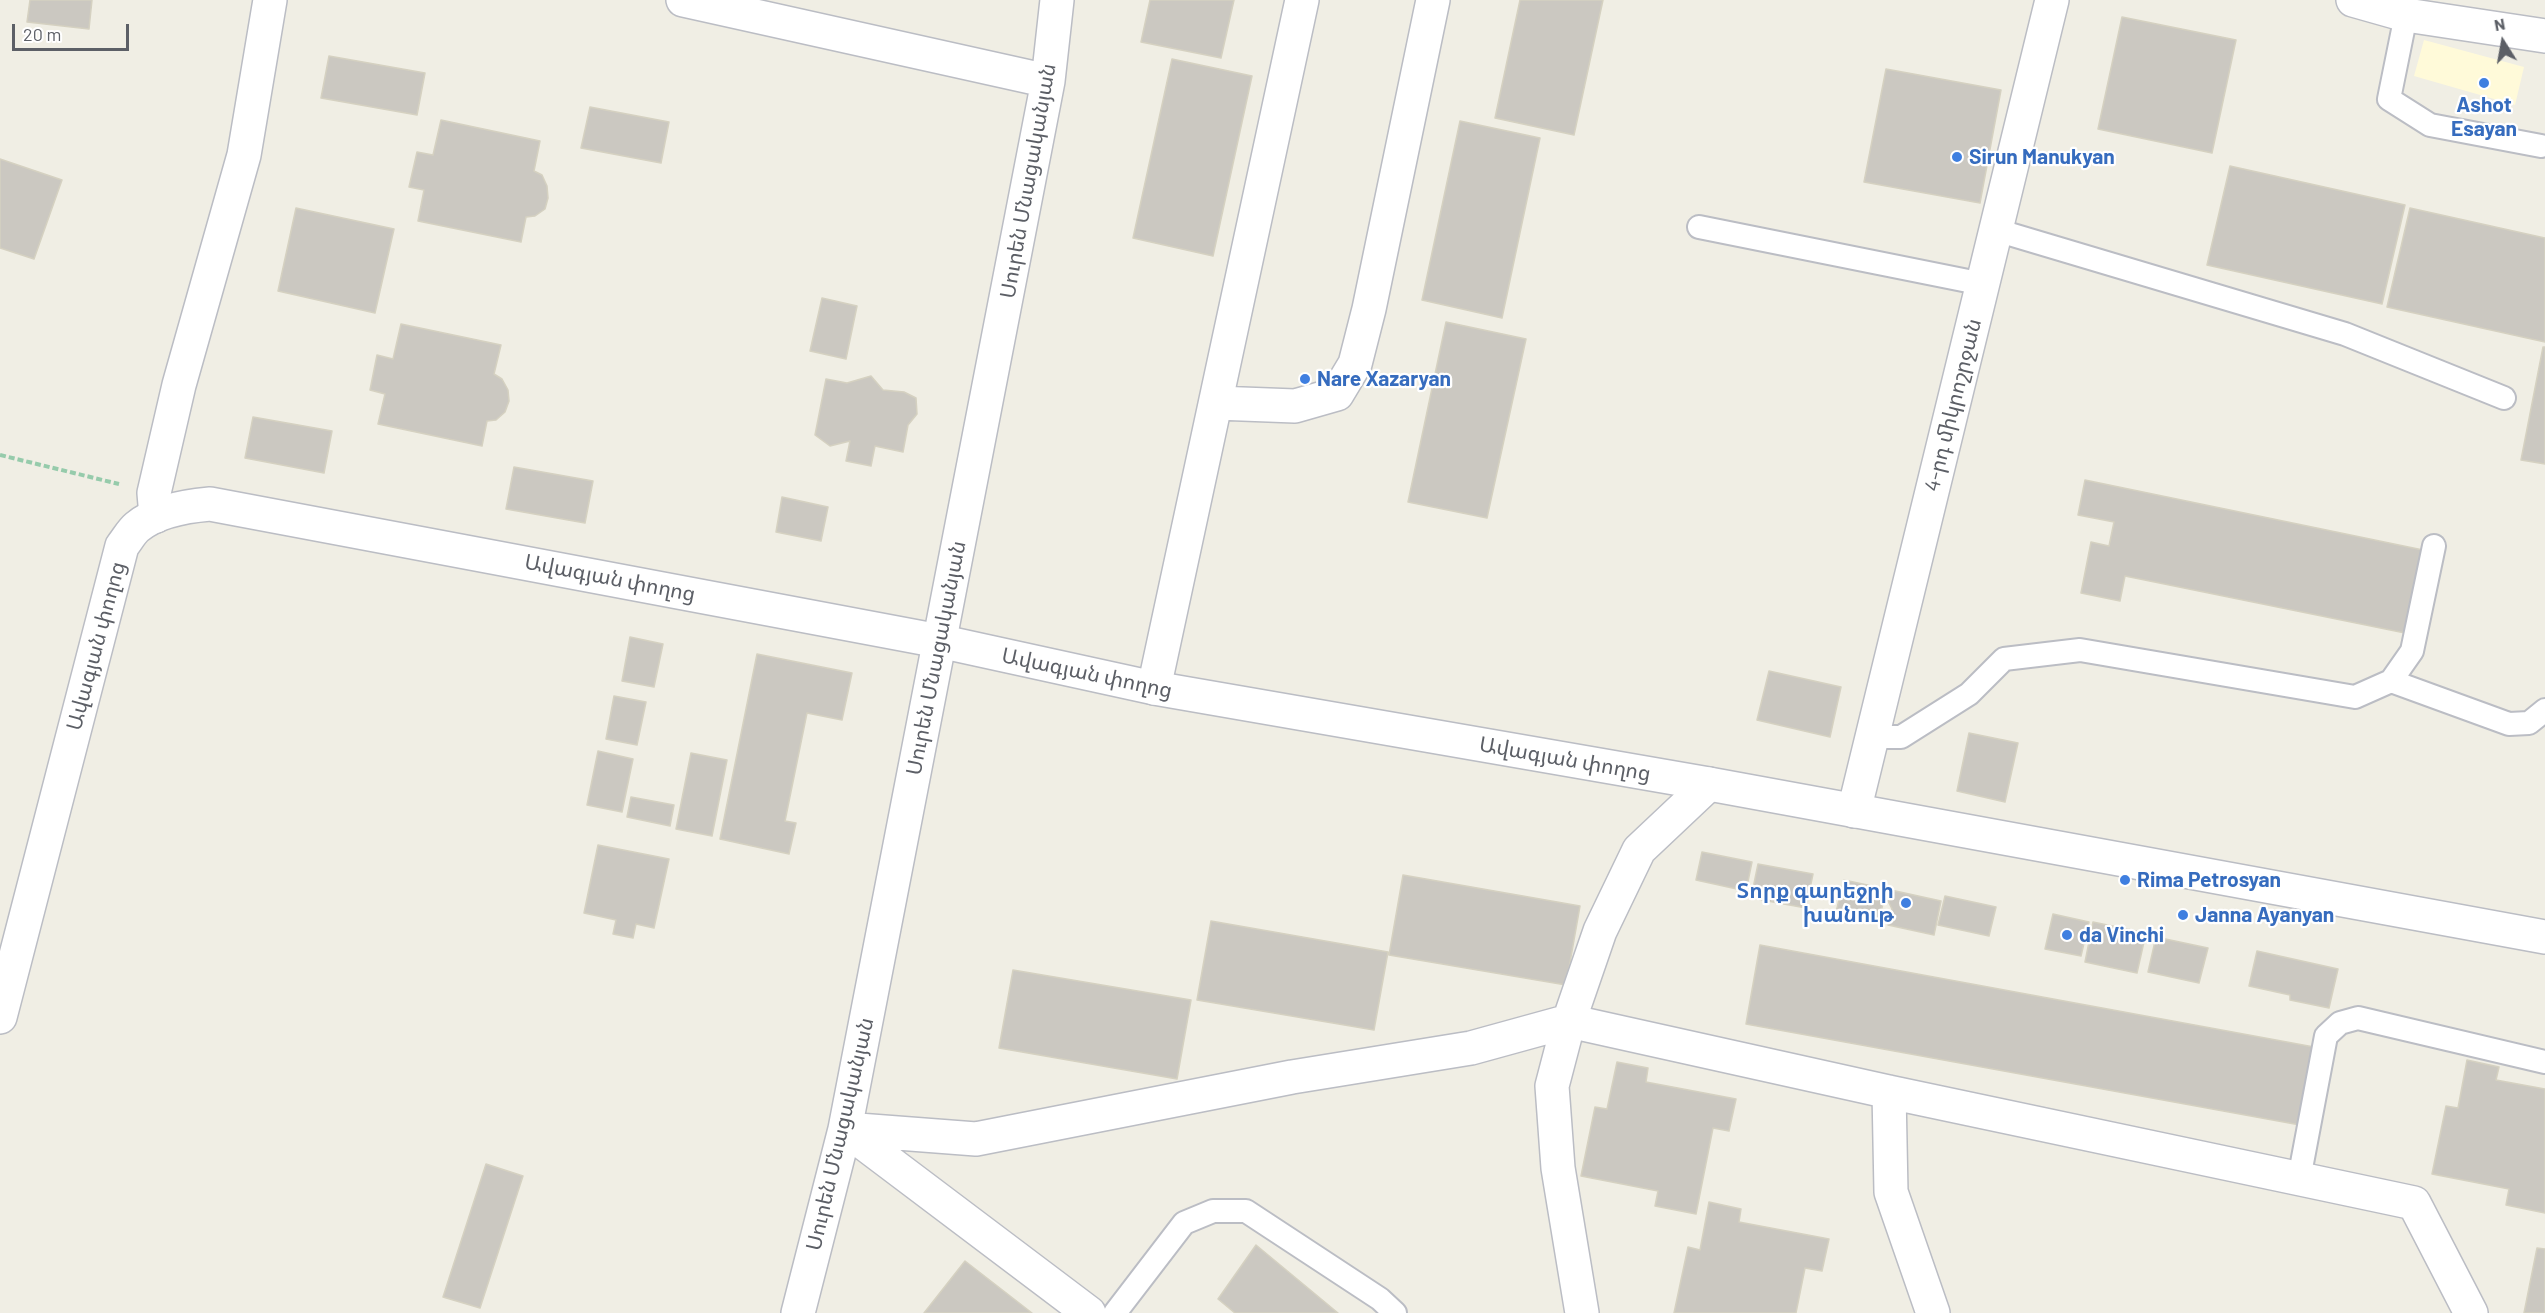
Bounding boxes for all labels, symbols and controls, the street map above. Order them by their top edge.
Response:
scale bar [15,12,132,50]
north arrow [2473,12,2533,72]
text: N [2492,14,2506,34]
text: 20 m [23,23,61,45]
street label: Սուրեն Մնացականյան [995,61,1061,301]
marker: Ashot Esayan [2477,76,2491,90]
place label: Ashot Esayan [2451,92,2517,142]
place label: Sirun Manukyan [1969,144,2115,170]
marker: Sirun Manukyan [1950,150,1964,164]
street label: 4-րդ միկրոշրջան [1919,316,1987,494]
place label: Nare Xazaryan [1317,366,1451,392]
marker: Nare Xazaryan [1298,372,1312,386]
street label: Սուրեն Մնացականյան [901,539,971,777]
street label: Ավագյան փողոց [522,549,698,607]
street label: Ավագյան փողոց [61,559,131,733]
street label: Ավագյան փողոց [999,643,1175,703]
street label: Ավագյան փողոց [1477,732,1653,786]
place label: Rima Petrosyan [2137,867,2281,893]
marker: Rima Petrosyan [2118,873,2132,887]
place label: Տորք գարեջրի խանութ [1737,878,1894,928]
marker: Տորք գարեջրի խանութ [1899,896,1913,910]
place label: Janna Ayanyan [2195,902,2334,928]
marker: Janna Ayanyan [2176,908,2190,922]
place label: da Vinchi [2079,922,2164,948]
marker: da Vinchi [2060,928,2074,942]
street label: Սուրեն Մնացականյան [801,1015,879,1253]

